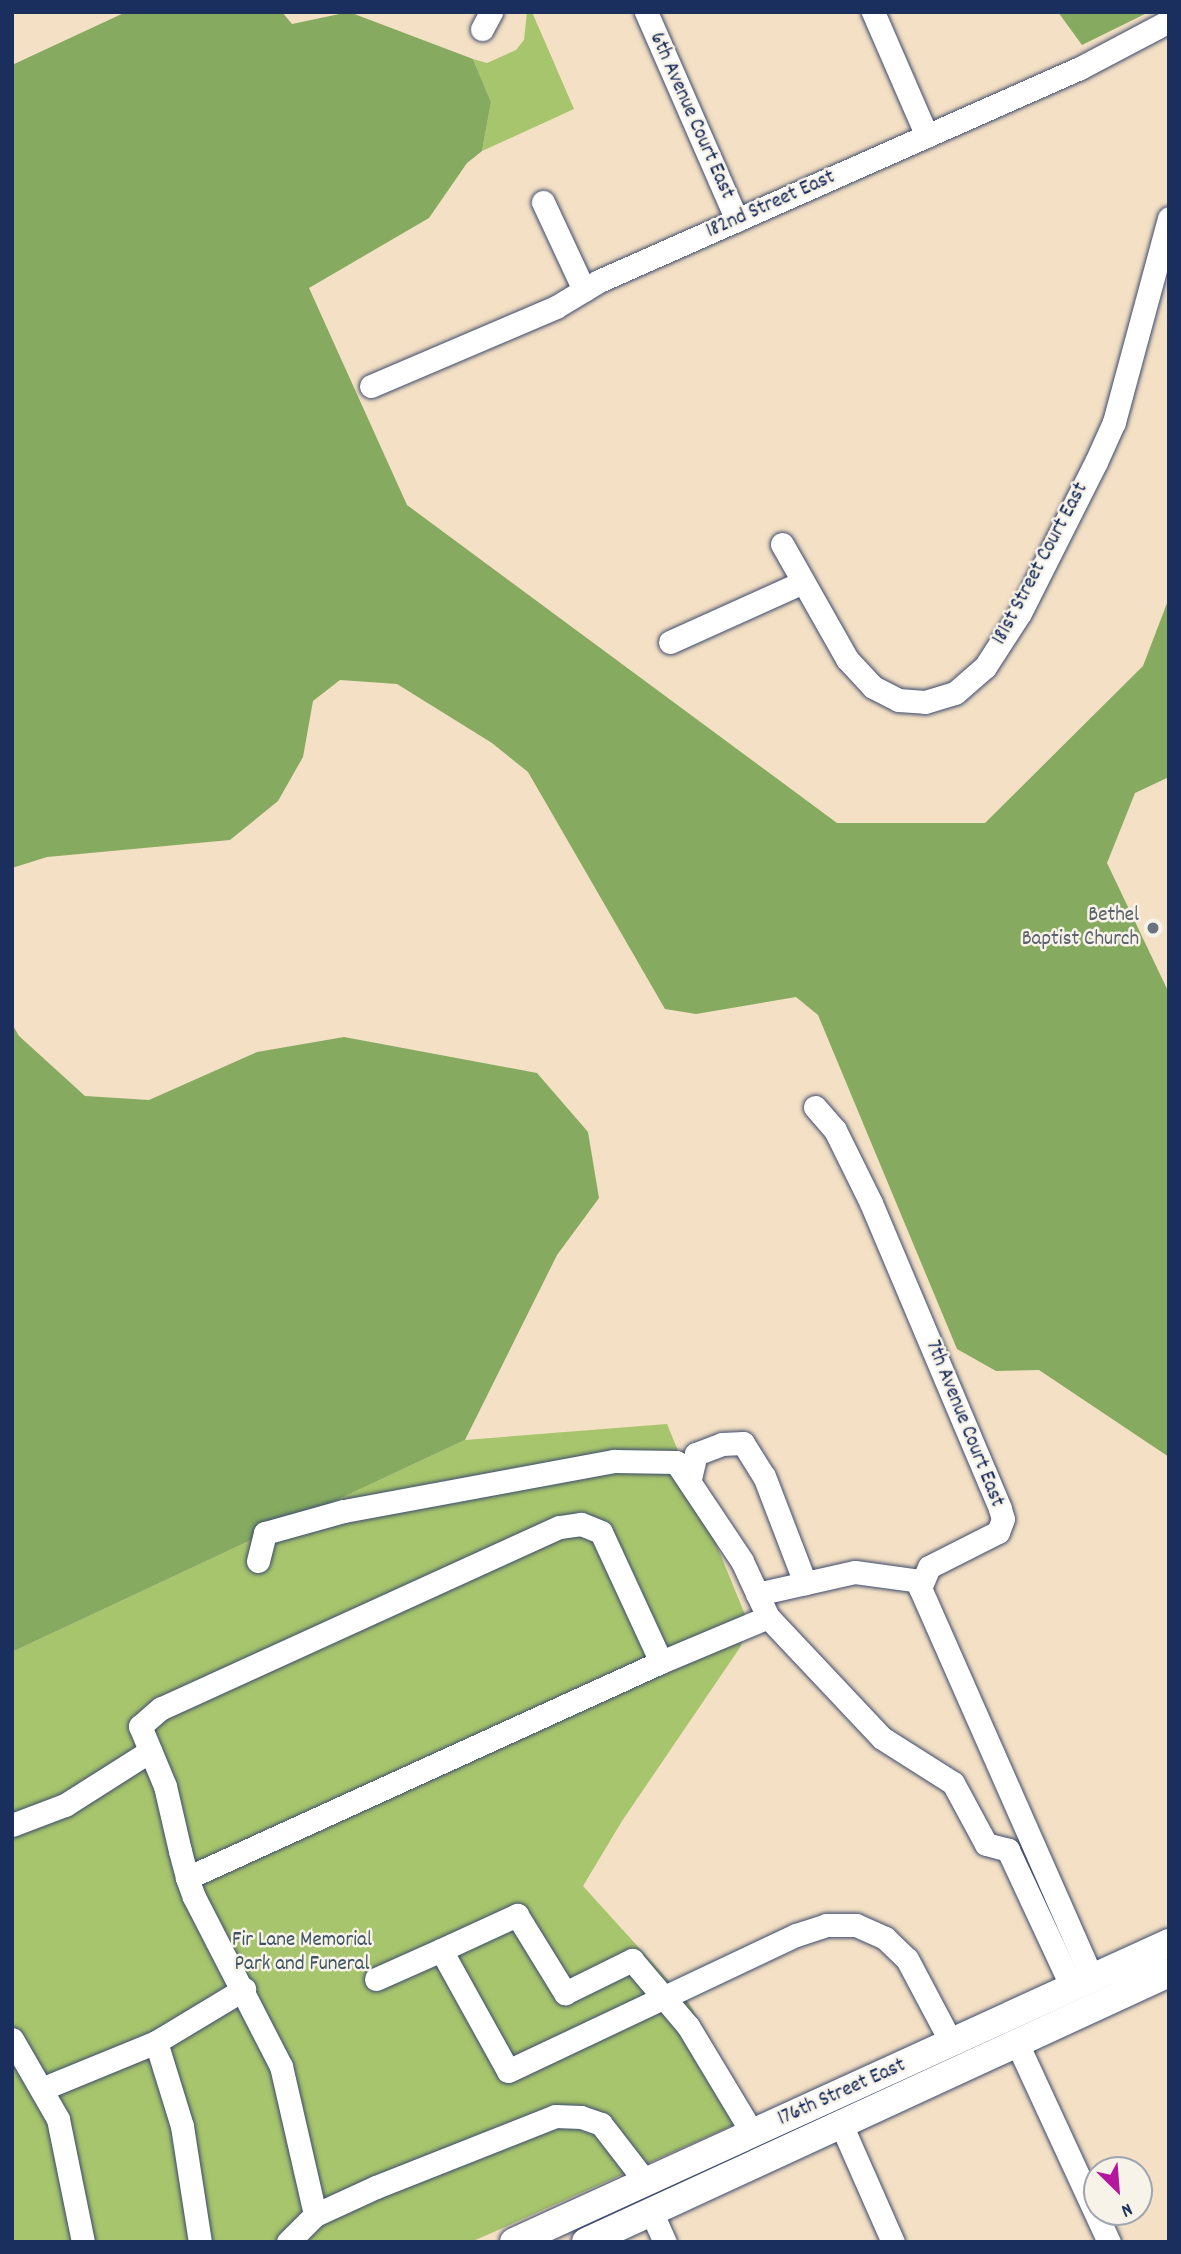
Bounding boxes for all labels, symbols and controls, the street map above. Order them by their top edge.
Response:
street label: 6th Avenue Court East [643,29,739,203]
street label: 182nd Street East [703,165,839,245]
street label: 181st Street Court East [988,479,1094,649]
place label: Bethel Baptist Church [1022,903,1139,953]
marker: Bethel Baptist Church [1145,920,1161,936]
street label: 7th Avenue Court East [919,1337,1009,1511]
park label: Fir Lane Memorial Park and Funeral [232,1928,372,1978]
street label: 176th Street East [774,2054,910,2132]
north arrow [1083,2156,1153,2226]
text: N [1116,2194,1136,2223]

